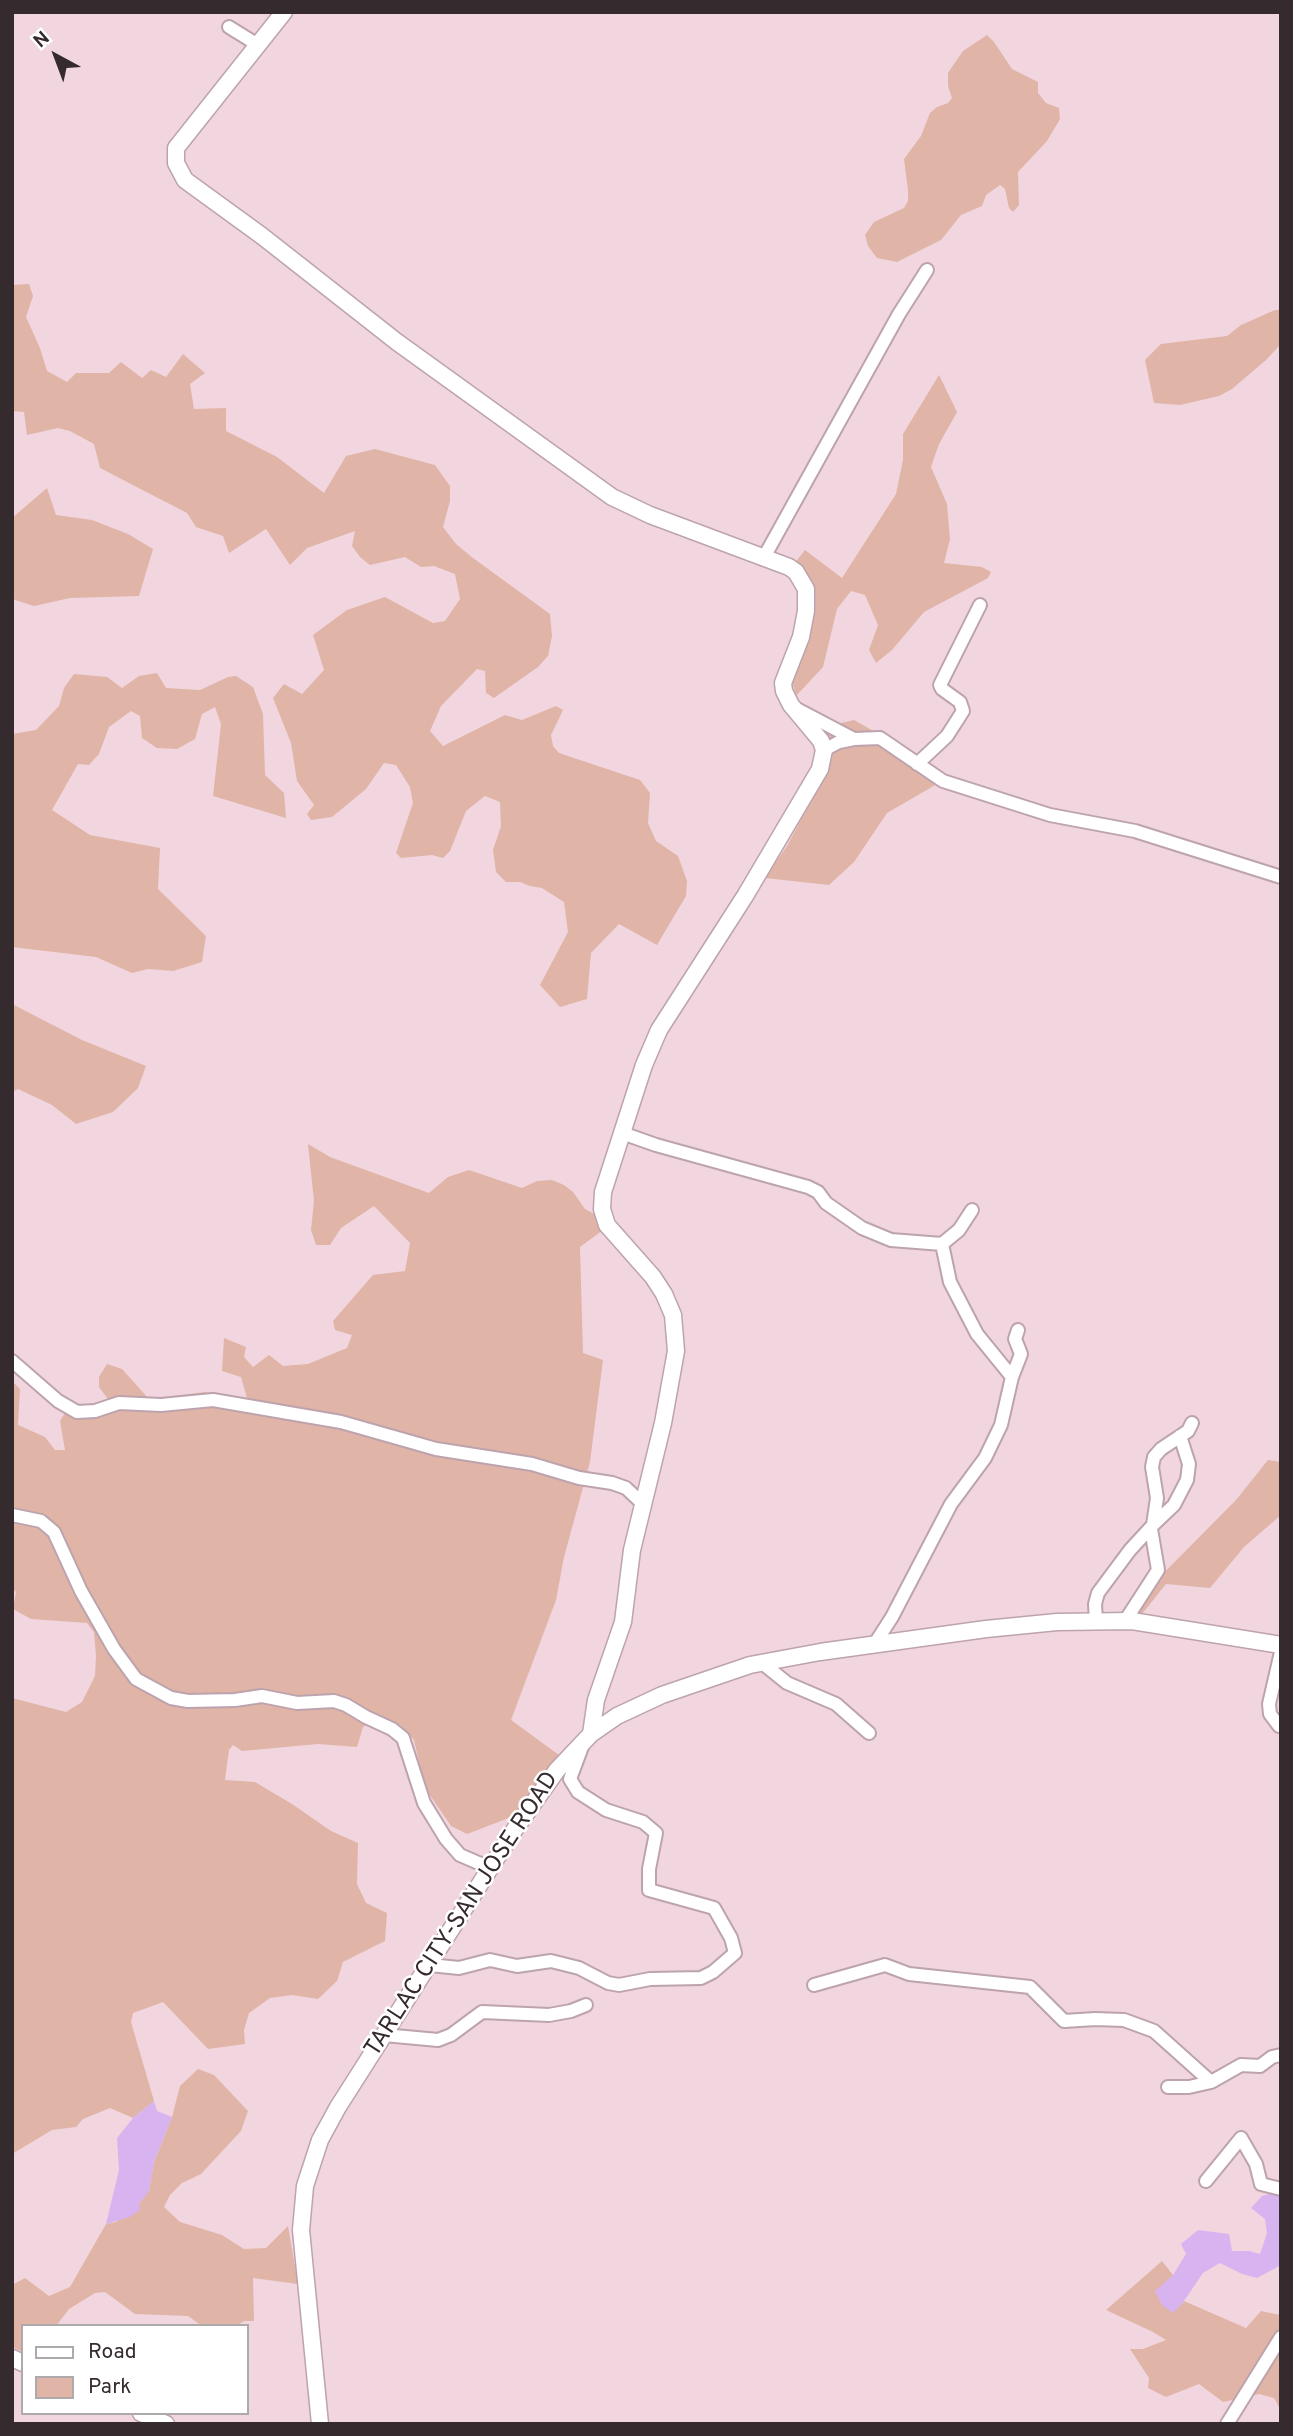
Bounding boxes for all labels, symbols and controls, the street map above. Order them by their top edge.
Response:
north arrow [21,21,91,91]
text: N [29,27,55,54]
street label: TARLAC CITY-SAN JOSE ROAD [360,1767,566,2063]
legend [21,2324,248,2415]
text: Road [88,2339,137,2366]
text: Park [88,2374,131,2401]

